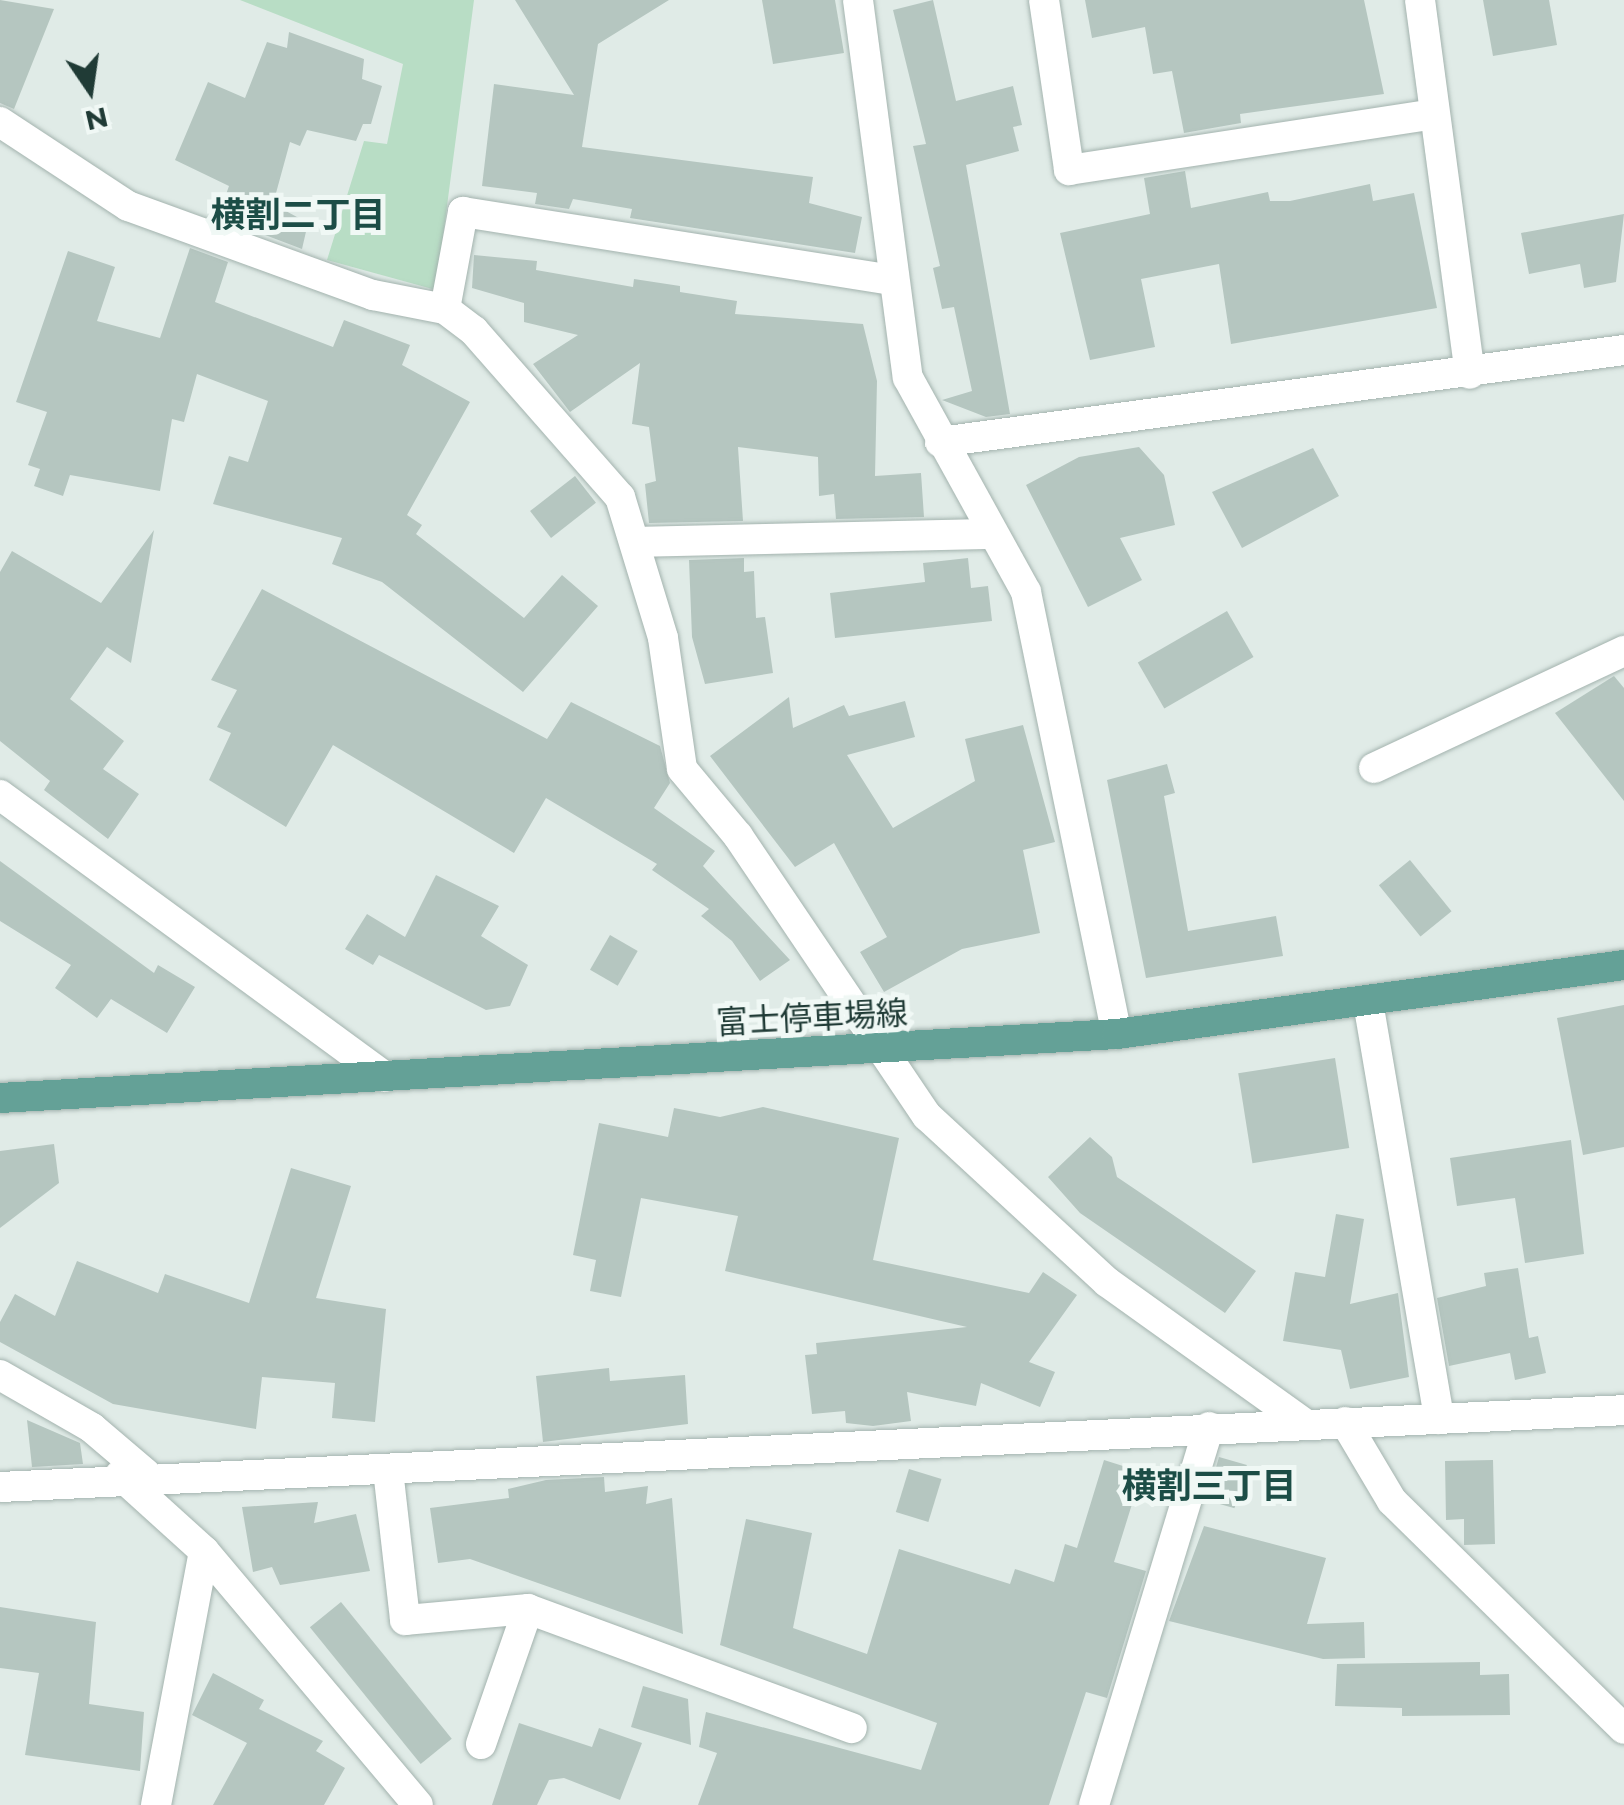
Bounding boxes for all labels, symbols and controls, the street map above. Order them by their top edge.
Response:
north arrow [40,40,140,140]
text: N [82,100,112,138]
district label: 横割二丁目 [211,194,385,236]
street label: 富士停車場線 [715,994,909,1042]
district label: 横割三丁目 [1122,1465,1296,1507]

